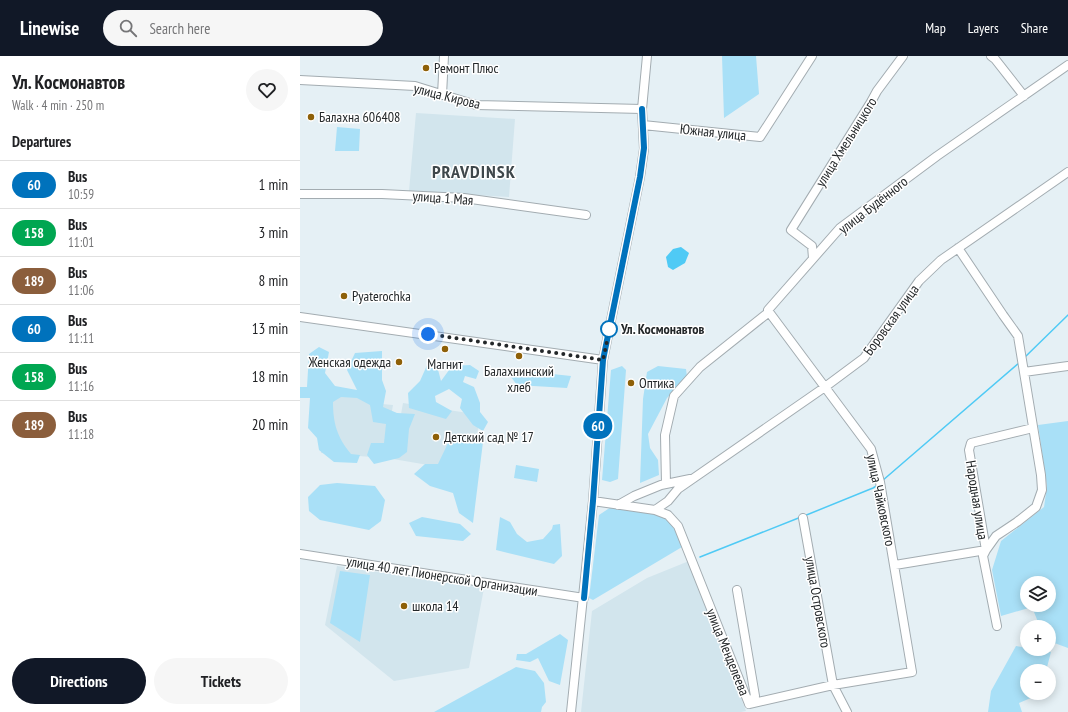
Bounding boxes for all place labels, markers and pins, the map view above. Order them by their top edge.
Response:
place label: Ремонт Плюс [434,59,498,77]
marker: Ремонт Плюс [421,63,431,73]
place label: Балахна 606408 [319,108,400,126]
marker: Балахна 606408 [306,112,316,122]
place label: Pyaterochka [352,287,411,305]
marker: Pyaterochka [339,291,349,301]
marker: Ул. Космонавтов [600,320,618,338]
place label: Ул. Космонавтов [620,320,705,338]
marker: Магнит [440,344,450,354]
marker: Балахнинский хлеб [514,351,524,361]
place label: Женская одежда [308,353,391,371]
place label: Магнит [427,355,463,373]
marker: Женская одежда [394,357,404,367]
place label: Балахнинский хлеб [484,362,554,396]
place label: Оптика [639,374,674,392]
marker: Оптика [626,378,636,388]
place label: Детский сад № 17 [444,428,534,446]
marker: Детский сад № 17 [431,432,441,442]
place label: школа 14 [412,597,459,615]
marker: школа 14 [399,601,409,611]

